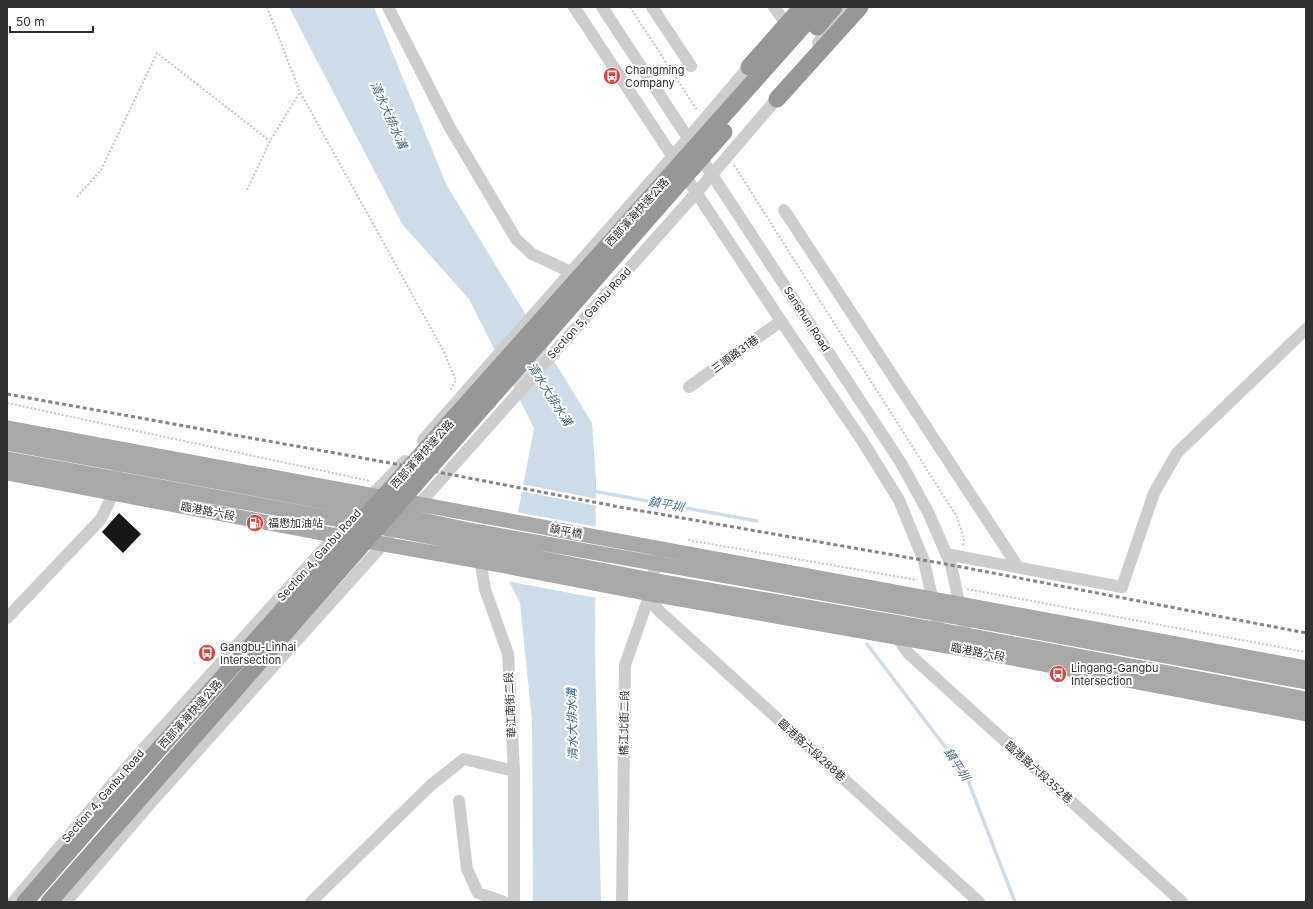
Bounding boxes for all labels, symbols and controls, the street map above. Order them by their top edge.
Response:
scale bar [10,8,93,34]
text: 50 m [16,14,45,29]
place label: Changming Company [625,63,685,90]
bus stop icon: Changming Company [602,66,622,86]
water label: 清水大排水溝 [368,79,411,153]
street label: 西部濱海快速公路 [602,175,672,249]
street label: Section 5, Ganbu Road [544,264,634,362]
street label: Sanshun Road [781,284,833,354]
street label: 三順路31巷 [709,332,761,376]
water label: 清水大排水溝 [525,359,576,430]
street label: 西部濱海快速公路 [387,417,457,491]
water label: 鎮平圳 [647,493,687,515]
street label: 臨港路六段 [180,499,236,523]
street label: Section 4, Ganbu Road [274,506,364,604]
fuel station icon: 福懋加油站 [245,513,265,533]
place label: 福懋加油站 [268,516,323,530]
street label: 鎮平橋 [548,521,584,541]
place label: Gangbu-Linhai Intersection [220,640,296,667]
street label: 臨港路六段 [950,640,1006,664]
bus stop icon: Gangbu-Linhai Intersection [197,643,217,663]
place label: Lingang-Gangbu Intersection [1071,661,1158,688]
bus stop icon: Lingang-Gangbu Intersection [1048,664,1068,684]
street label: 華江南街二段 [501,672,519,738]
street label: 西部濱海快速公路 [155,677,225,751]
water label: 清水大排水溝 [564,686,580,760]
street label: 橋江北街二段 [616,690,632,756]
street label: 臨港路六段288巷 [775,716,849,784]
street label: 臨港路六段352巷 [1002,738,1076,806]
water label: 鎮平圳 [941,745,974,785]
street label: Section 4, Ganbu Road [59,747,147,845]

